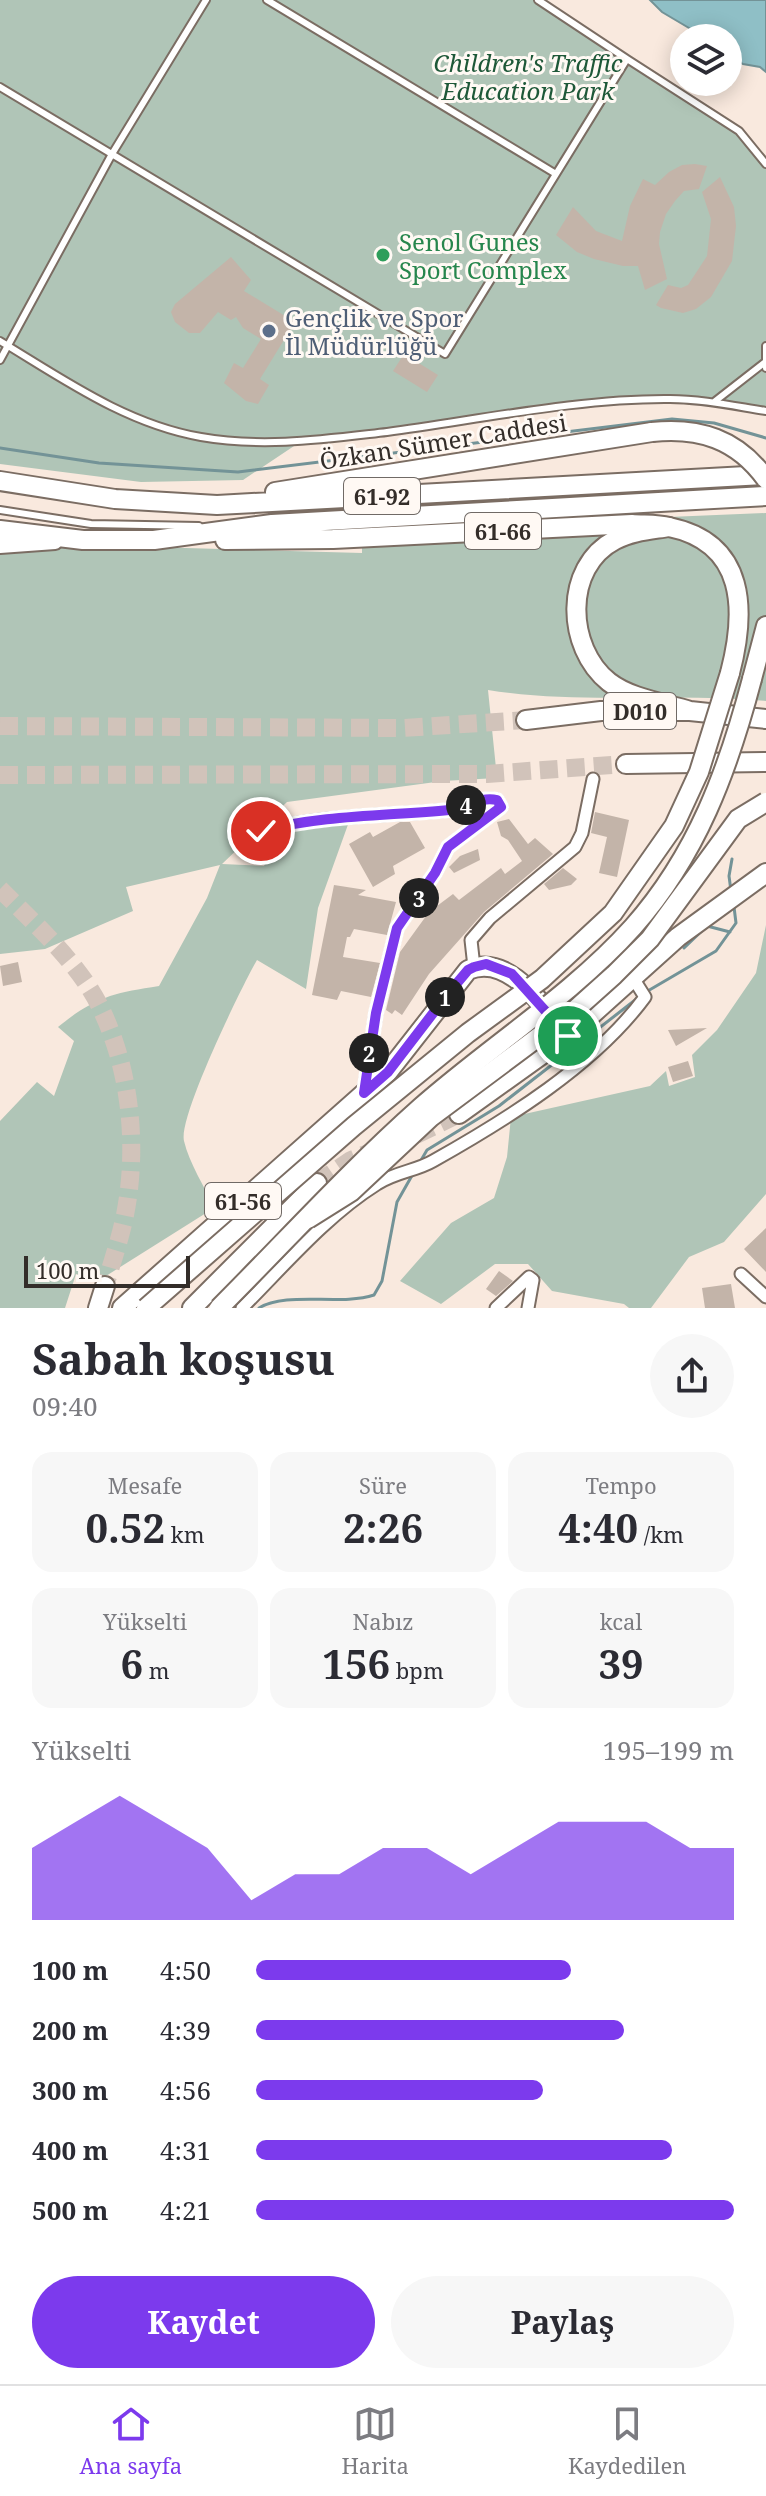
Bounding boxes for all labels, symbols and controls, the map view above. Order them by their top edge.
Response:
map controls [670,24,742,96]
button: layers [670,24,742,96]
park label: Children's Traffic Education Park [434,46,623,107]
place label: Senol Gunes Sport Complex [399,225,567,286]
marker: Senol Gunes Sport Complex [374,246,392,264]
place label: Gençlik ve Spor İl Müdürlüğü [285,301,464,362]
marker: Gençlik ve Spor İl Müdürlüğü [260,322,278,340]
street label: Özkan Sümer Caddesi [317,405,569,477]
road number: 61-92 [344,478,420,514]
road number: 61-66 [465,513,541,549]
road number: D010 [604,693,676,729]
pin: 4 [446,785,486,825]
text: 4 [460,790,472,820]
pin [227,797,295,865]
icon: check [239,809,283,853]
pin: 3 [399,878,439,918]
text: 3 [413,883,425,913]
pin: 1 [425,977,465,1017]
text: 1 [439,982,451,1012]
pin [534,1002,602,1070]
icon: arrive [546,1014,590,1058]
pin: 2 [349,1033,389,1073]
text: 2 [363,1038,375,1068]
road number: 61-56 [205,1183,281,1219]
scale bar [24,1252,190,1288]
text: 100 m [36,1255,99,1285]
text: Sabah koşusu [32,1328,335,1388]
button: share [650,1334,734,1418]
text: 09:40 [32,1388,98,1424]
text: Mesafe [108,1470,182,1500]
text: Süre [359,1470,407,1500]
text: Tempo [585,1470,657,1500]
text: 0.52 [86,1500,165,1555]
text: 2:26 [343,1500,423,1555]
text: 4:40 [558,1500,638,1555]
text: km [165,1519,204,1549]
text: /km [638,1519,684,1549]
text: Yükselti [103,1606,187,1636]
text: Nabız [353,1606,413,1636]
text: kcal [600,1606,642,1636]
text: 6 [120,1636,143,1691]
text: 156 [322,1636,390,1691]
text: 39 [598,1636,644,1691]
text: m [143,1655,170,1685]
text: bpm [390,1655,444,1685]
text: Yükselti [32,1732,131,1768]
text: 195–199 m [602,1732,734,1768]
text: 100 m [32,1952,108,1988]
text: 4:50 [160,1952,211,1988]
text: 200 m [32,2012,108,2048]
text: 4:39 [160,2012,211,2048]
text: 300 m [32,2072,108,2108]
text: 4:56 [160,2072,211,2108]
text: 400 m [32,2132,108,2168]
text: 4:31 [160,2132,211,2168]
text: 500 m [32,2192,108,2228]
text: 4:21 [160,2192,211,2228]
button: Kaydet [32,2276,375,2368]
button: Paylaş [391,2276,734,2368]
tab: Ana sayfa [80,2402,182,2480]
tab: Harita [341,2402,409,2480]
tab: Kaydedilen [568,2402,686,2480]

